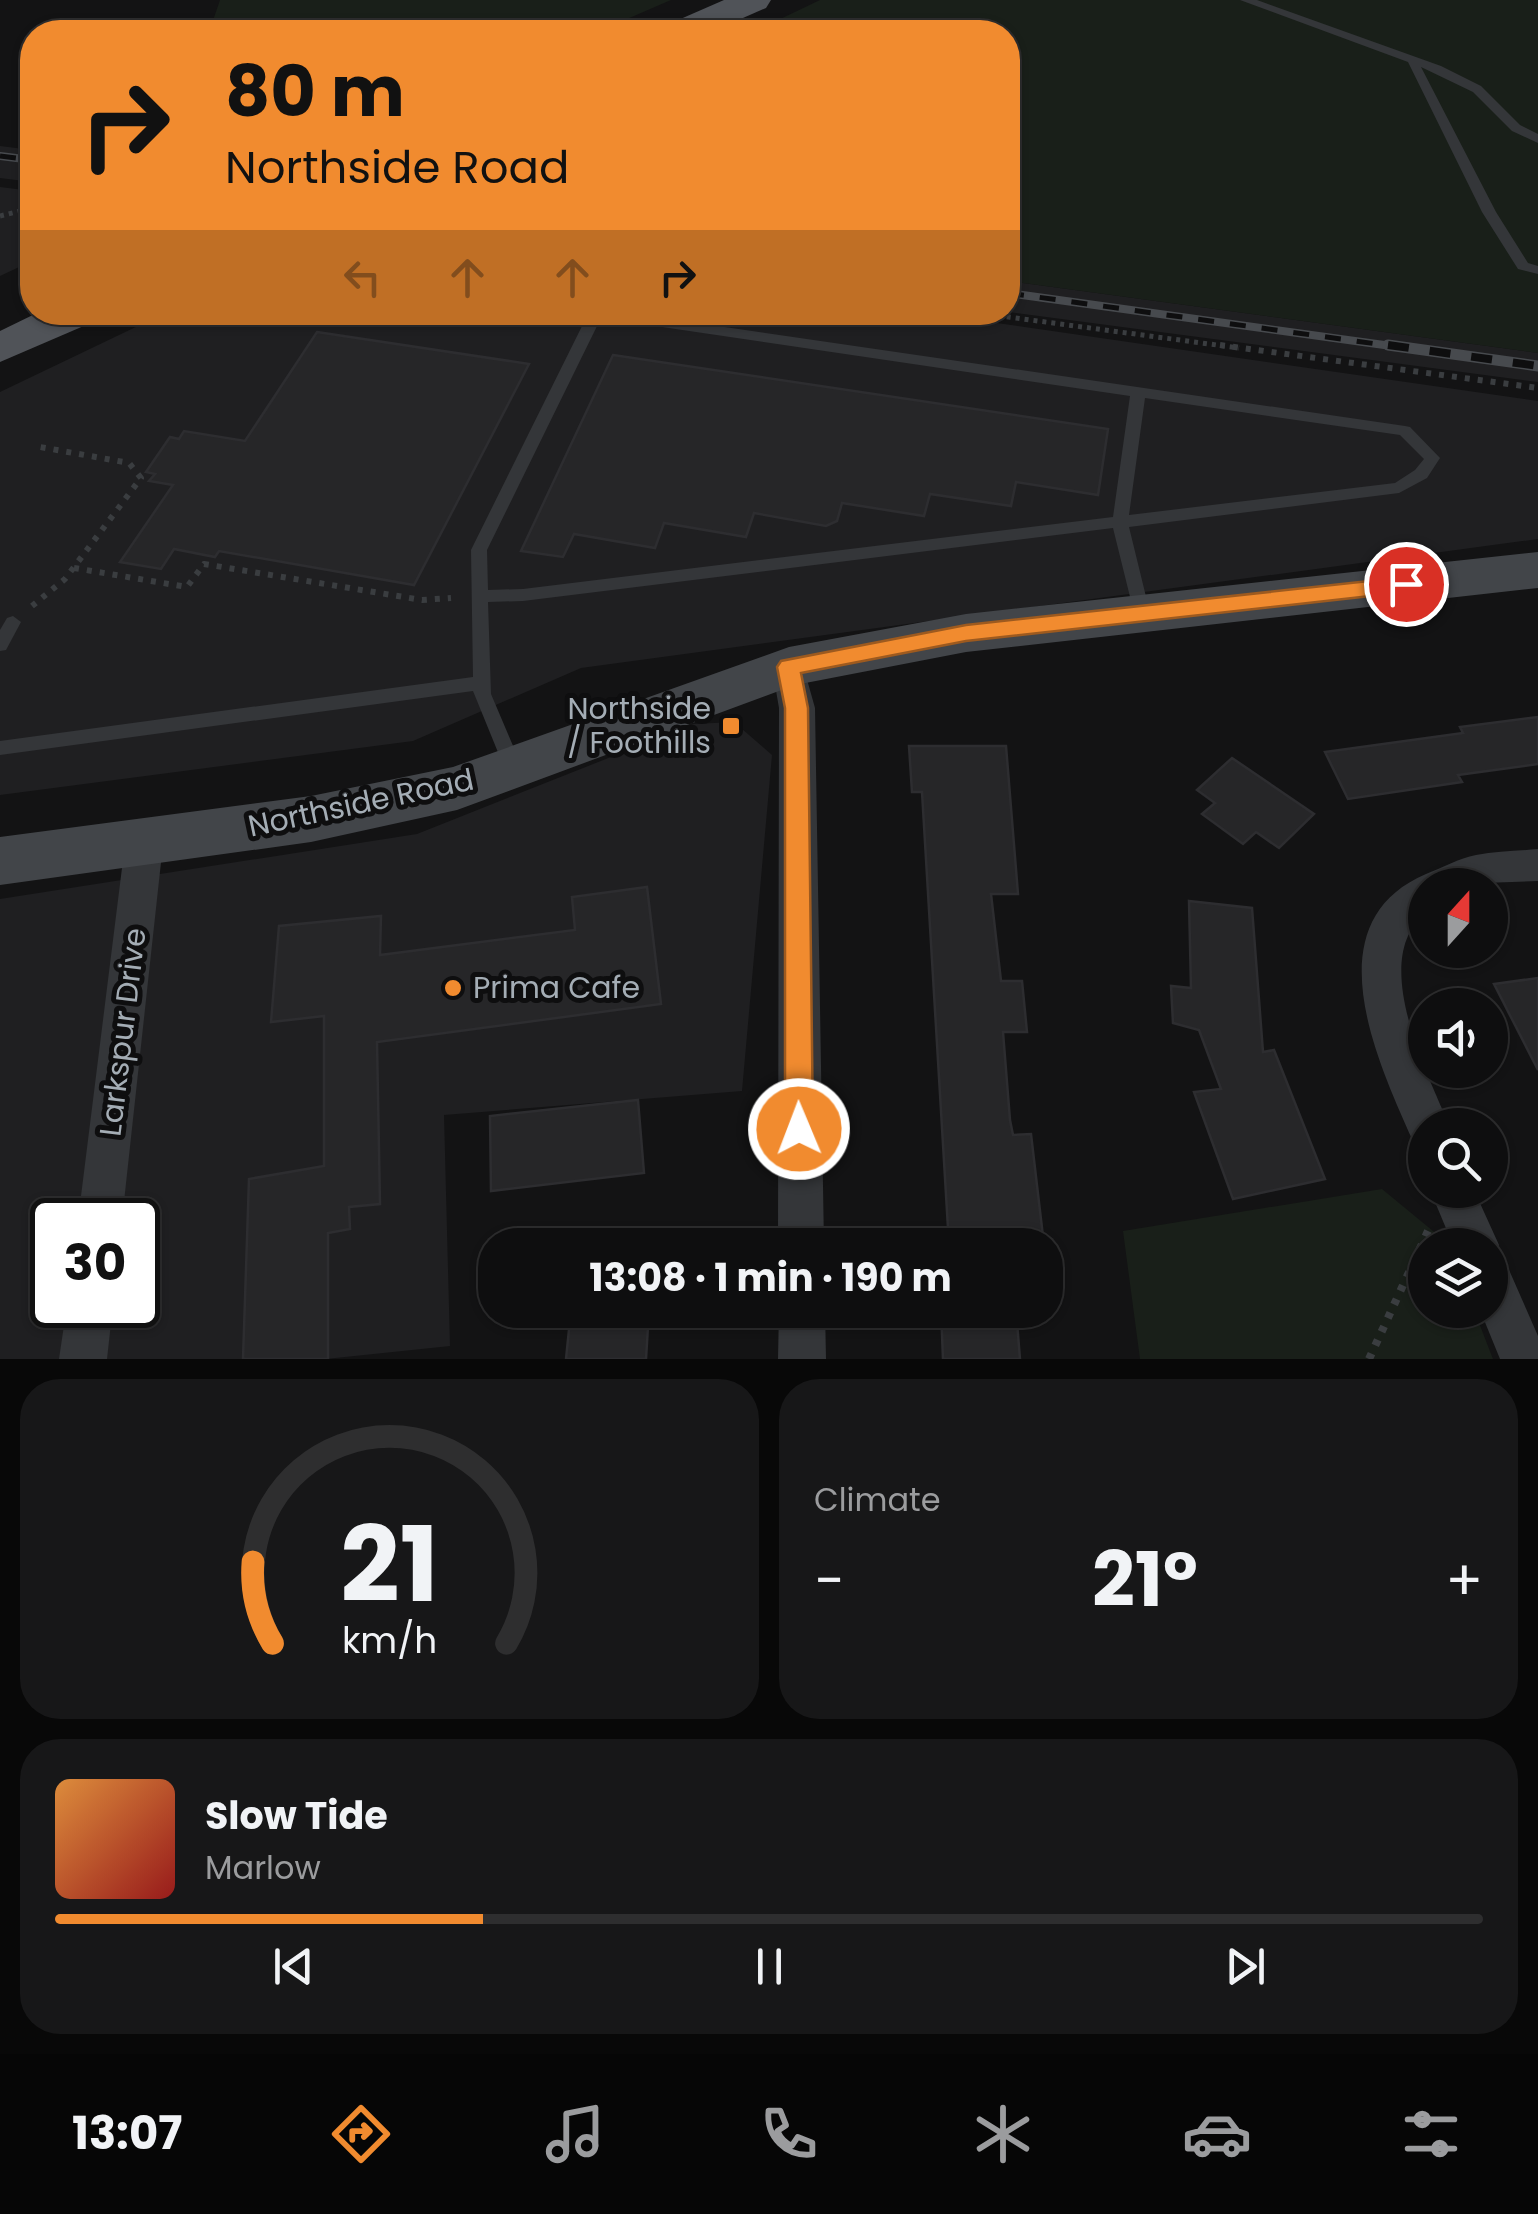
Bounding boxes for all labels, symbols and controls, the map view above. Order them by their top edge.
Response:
text: 80 m [225,42,405,141]
icon: right [60,60,190,190]
text: Northside Road [225,136,569,199]
icon: left [335,250,390,305]
icon: ahead [440,250,495,305]
icon: ahead [545,250,600,305]
icon: right [650,250,705,305]
pin [1364,542,1449,627]
icon: arrive [1379,557,1434,612]
place label: Northside / Foothills [567,687,711,764]
marker: Northside / Foothills [720,715,742,737]
street label: Northside Road [244,758,478,847]
north arrow [1408,868,1508,968]
map controls [1408,868,1508,1328]
street label: Larkspur Drive [88,925,157,1138]
place label: Prima Cafe [473,966,640,1009]
marker: Prima Cafe [442,977,464,999]
button: sound [1408,988,1508,1088]
position arrow [747,1077,851,1181]
button: search [1408,1108,1508,1208]
speed limit sign: 30 [30,1198,160,1328]
button: layers [1408,1228,1508,1328]
text: 13:08 · 1 min · 190 m [589,1251,952,1304]
text: Climate [814,1477,941,1522]
text: 21 [340,1492,439,1637]
text: 21° [1092,1527,1198,1632]
text: − [814,1542,844,1619]
text: + [1445,1542,1483,1619]
text: km/h [342,1615,437,1666]
text: Slow Tide [205,1789,388,1842]
text: Marlow [205,1845,321,1890]
icon: previous [266,1939,321,1994]
icon: pause [742,1939,797,1994]
icon: next [1218,1939,1273,1994]
icon: directions [326,2099,396,2169]
icon: music [540,2099,610,2169]
icon: phone [754,2099,824,2169]
icon: climate [968,2099,1038,2169]
icon: car [1182,2099,1252,2169]
icon: filters [1396,2099,1466,2169]
text: 13:07 [72,2102,182,2165]

